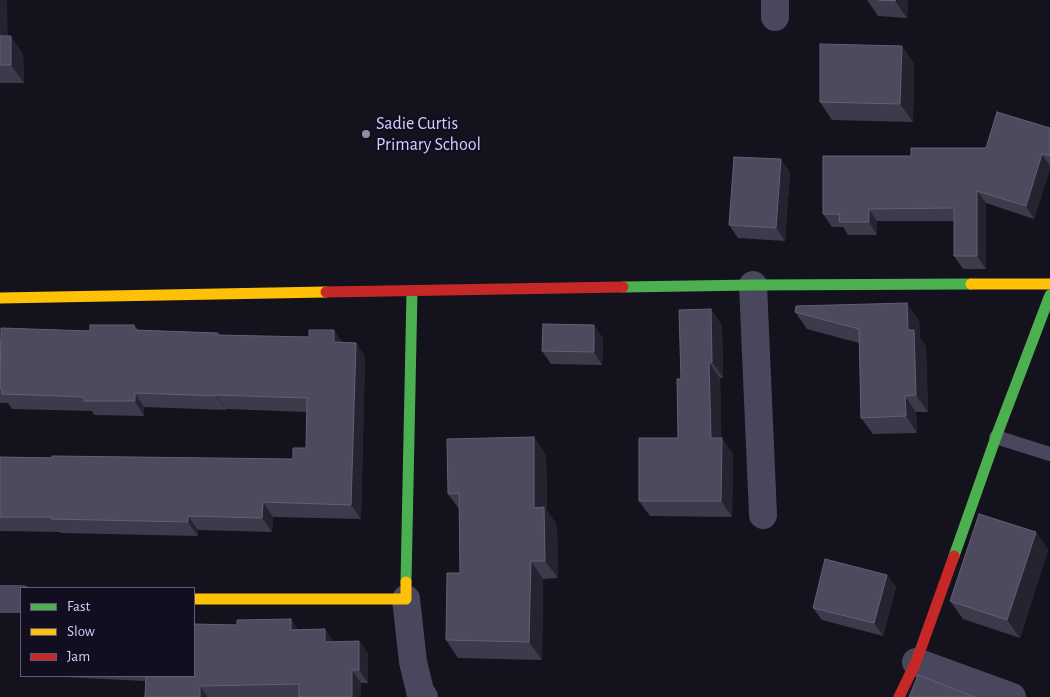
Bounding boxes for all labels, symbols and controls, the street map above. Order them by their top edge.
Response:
place label: Sadie Curtis Primary School [376,113,481,156]
marker: Sadie Curtis Primary School [360,128,372,140]
legend [20,587,195,677]
text: Fast [67,599,90,614]
text: Slow [67,624,95,639]
text: Jam [67,649,90,664]

